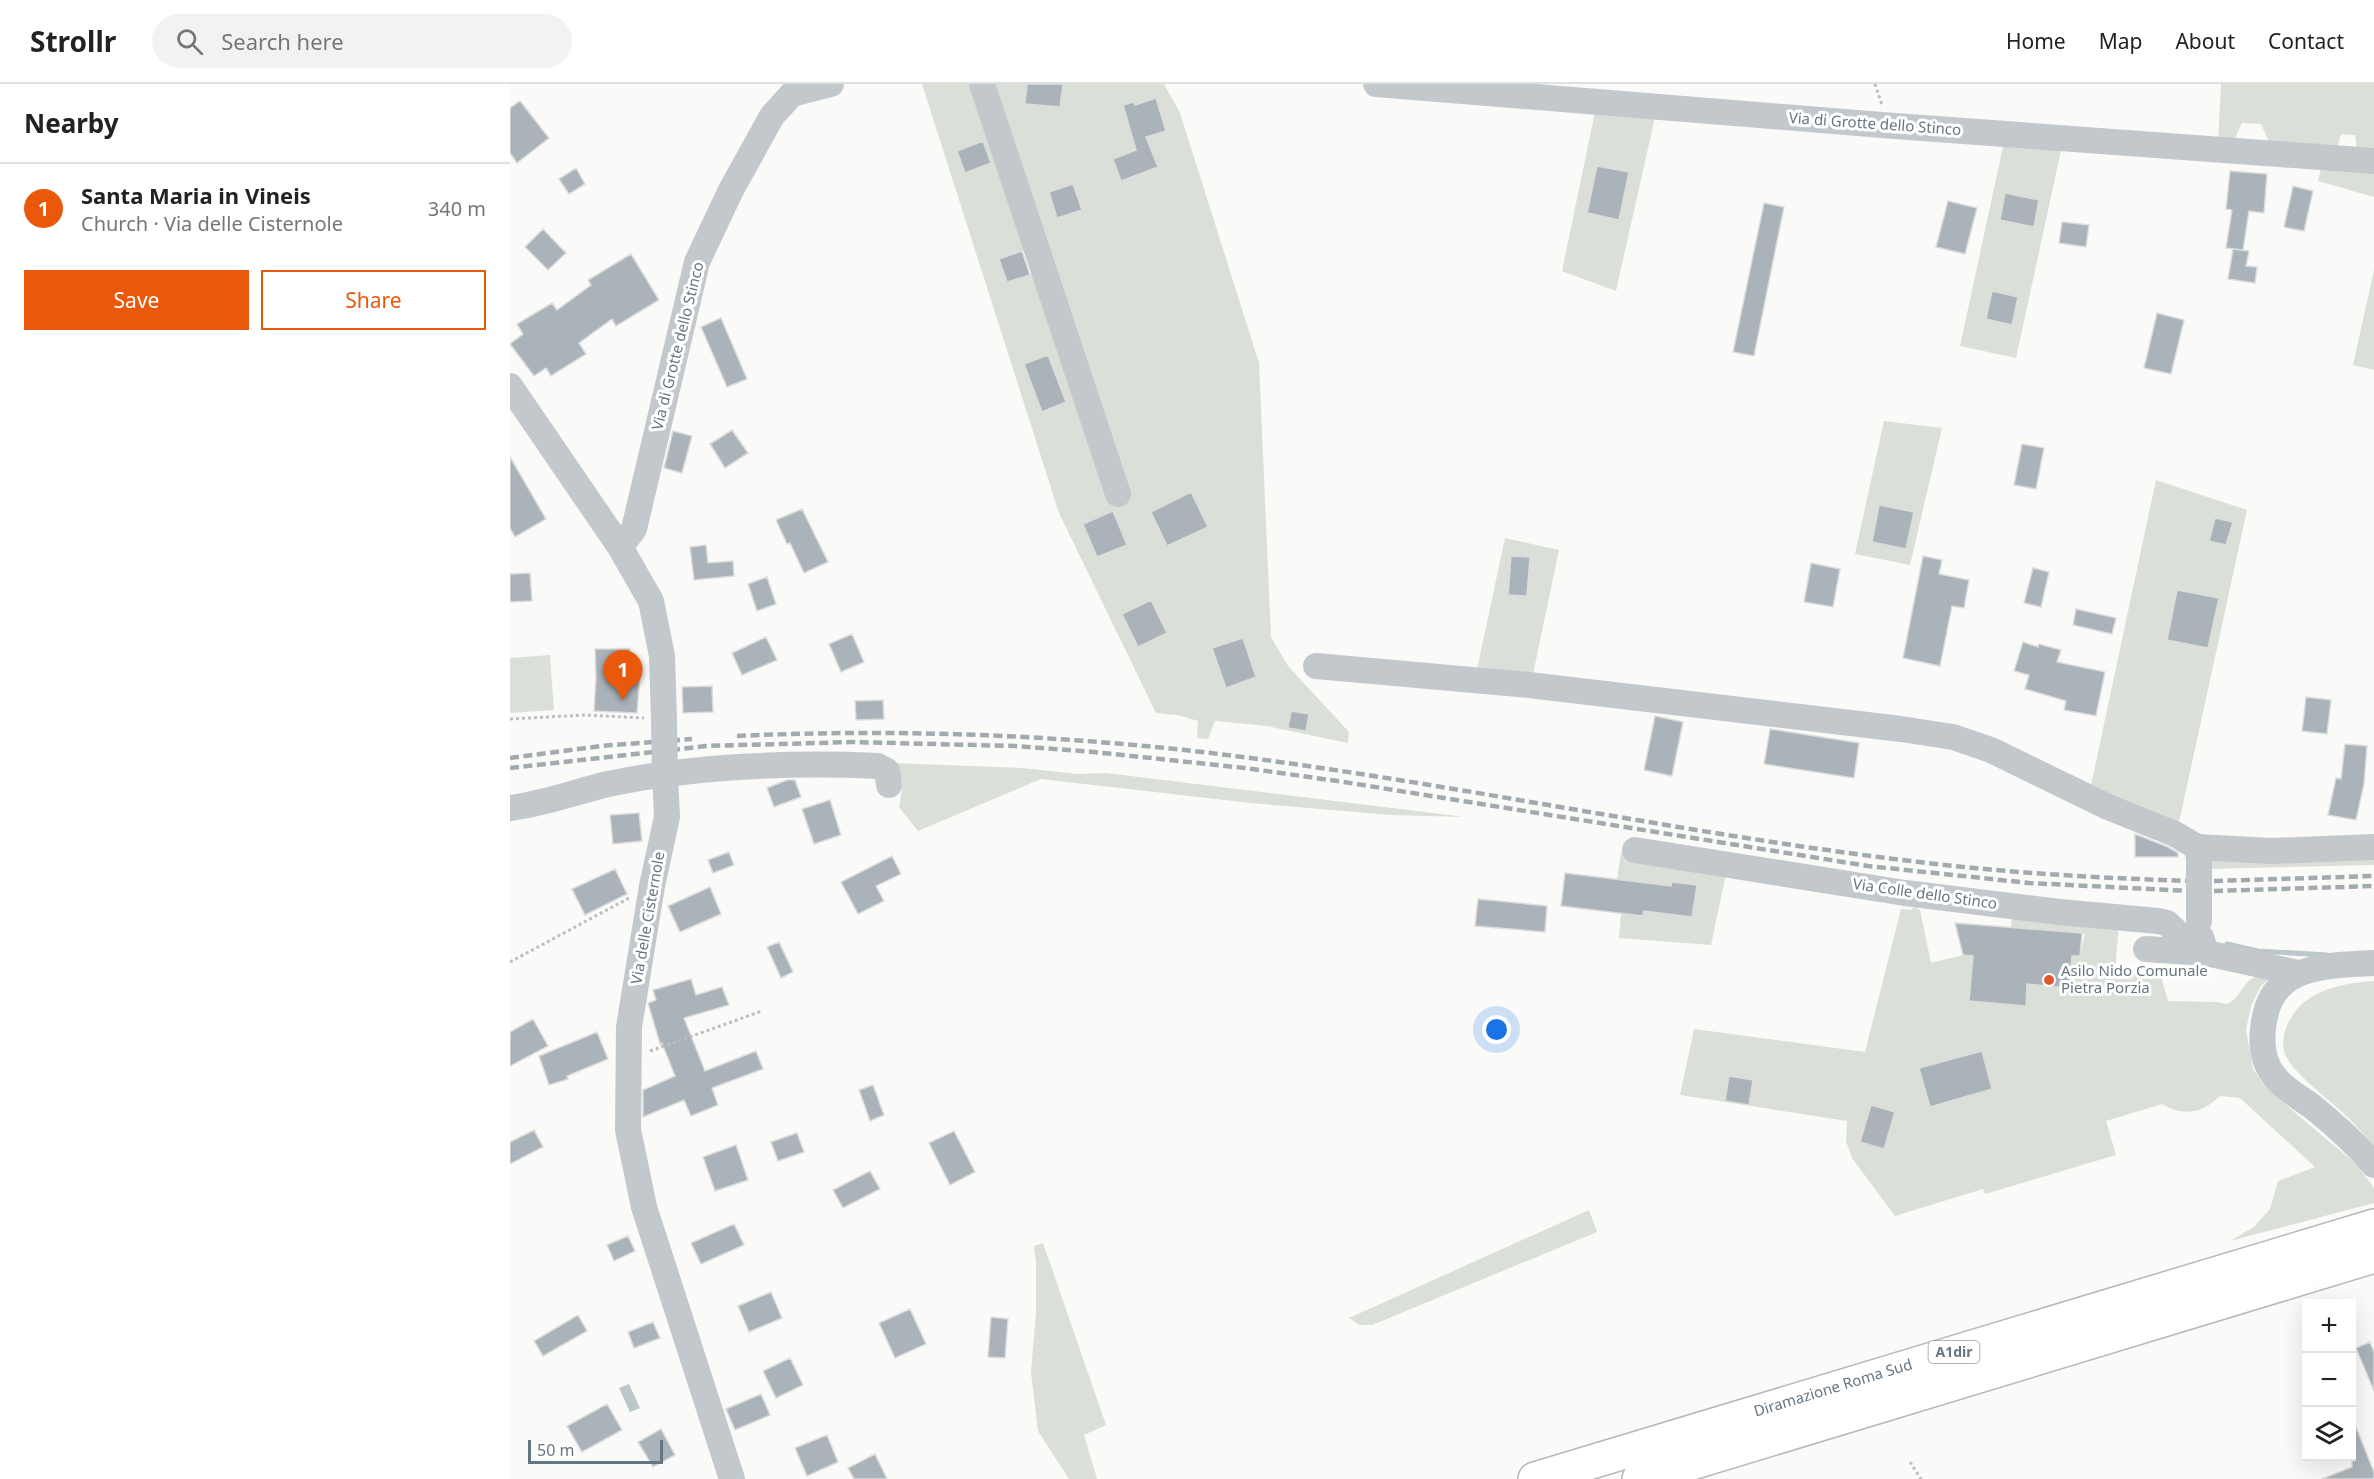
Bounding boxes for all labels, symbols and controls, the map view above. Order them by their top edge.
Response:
search box [152,14,572,68]
text: Strollr [30,22,116,60]
icon: search [173,25,206,58]
text: Search here [221,26,344,56]
text: Home [2006,27,2066,55]
text: Map [2099,27,2142,55]
text: About [2175,27,2235,55]
text: Contact [2268,27,2344,55]
text: Nearby [24,105,119,141]
street label: Via di Grotte dello Stinco [1788,107,1962,139]
text: Santa Maria in Vineis [81,180,311,210]
text: 1 [38,195,49,222]
text: 340 m [428,195,486,222]
text: Church · Via delle Cisternole [81,210,343,237]
street label: Via di Grotte dello Stinco [646,260,708,432]
button: Save [24,270,249,330]
button: Share [261,270,486,330]
pin: 1 [604,650,642,700]
street label: Via delle Cisternole [626,850,669,986]
street label: Via Colle dello Stinco [1852,873,1998,913]
place label: Asilo Nido Comunale Pietra Porzia [2061,960,2208,997]
marker: Asilo Nido Comunale Pietra Porzia [2042,973,2056,987]
your location [1482,1015,1511,1044]
map controls [2302,1299,2356,1461]
button: + [2302,1299,2356,1353]
road number: A1dir [1928,1341,1980,1363]
street label: Diramazione Roma Sud [1751,1353,1914,1421]
button: − [2302,1353,2356,1407]
button: layers [2302,1407,2356,1461]
scale bar [528,1437,663,1464]
text: 50 m [537,1439,574,1461]

